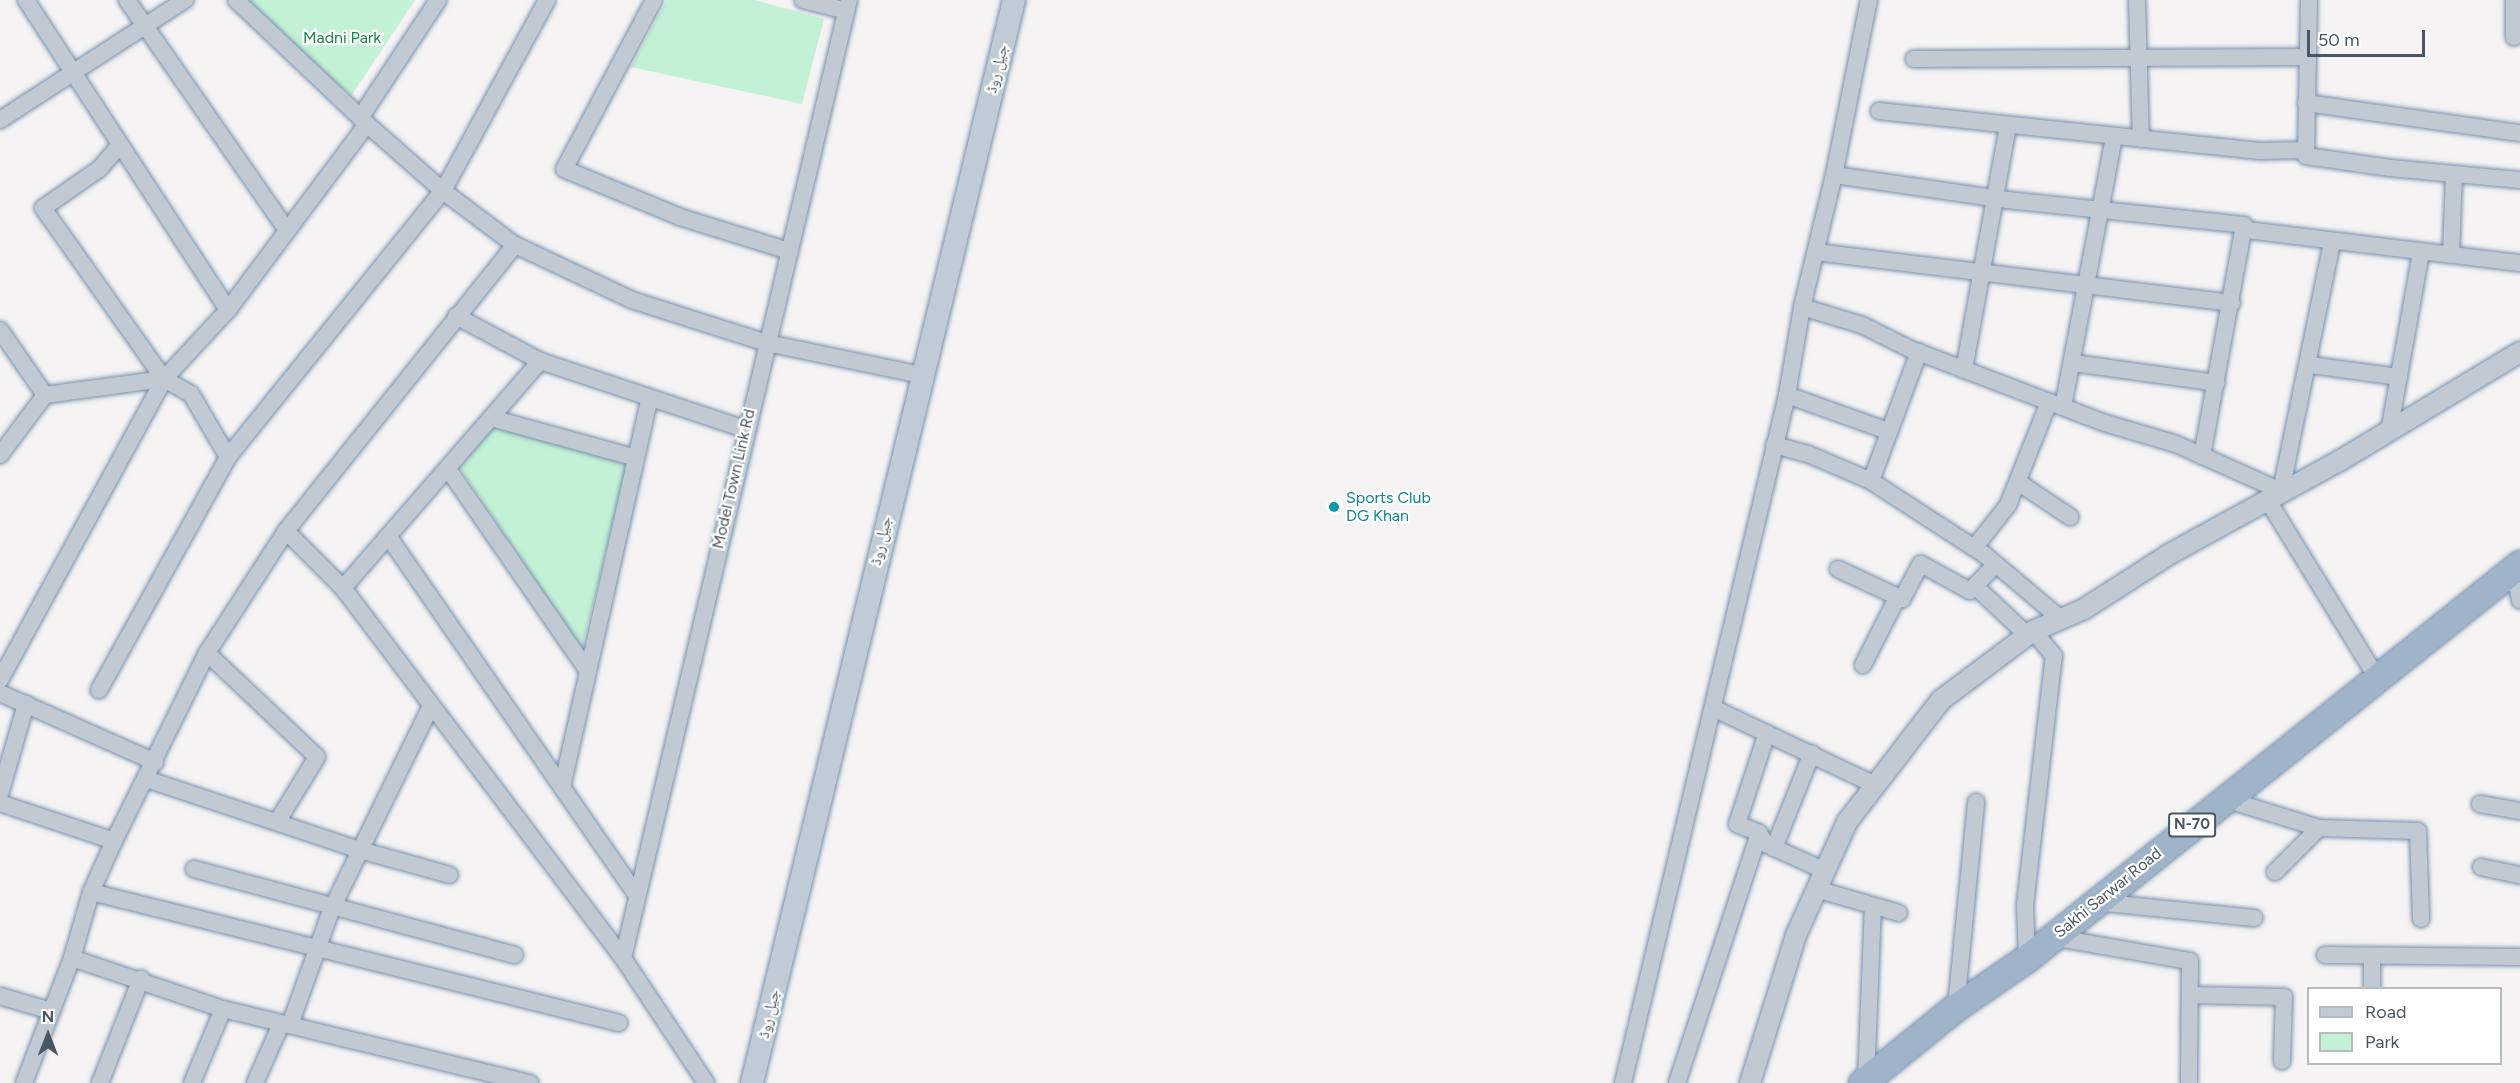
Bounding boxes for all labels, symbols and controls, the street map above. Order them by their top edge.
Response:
scale bar [2310,18,2428,56]
park label: Madni Park [303,28,381,48]
text: 50 m [2318,29,2360,51]
street label: جیل روڈ [982,43,1012,95]
street label: Model Town Link Rd [709,407,759,551]
place label: Sports Club DG Khan [1346,488,1431,526]
marker: Sports Club DG Khan [1327,500,1341,514]
street label: جیل روڈ [866,515,896,567]
road number: N-70 [2168,813,2216,837]
street label: Sakhi Sarwar Road [2050,844,2166,942]
legend [2307,987,2502,1065]
street label: جیل روڈ [754,988,784,1040]
text: Road [2365,1001,2406,1023]
north arrow [18,1005,78,1065]
text: N [42,1007,54,1026]
text: Park [2365,1031,2399,1053]

